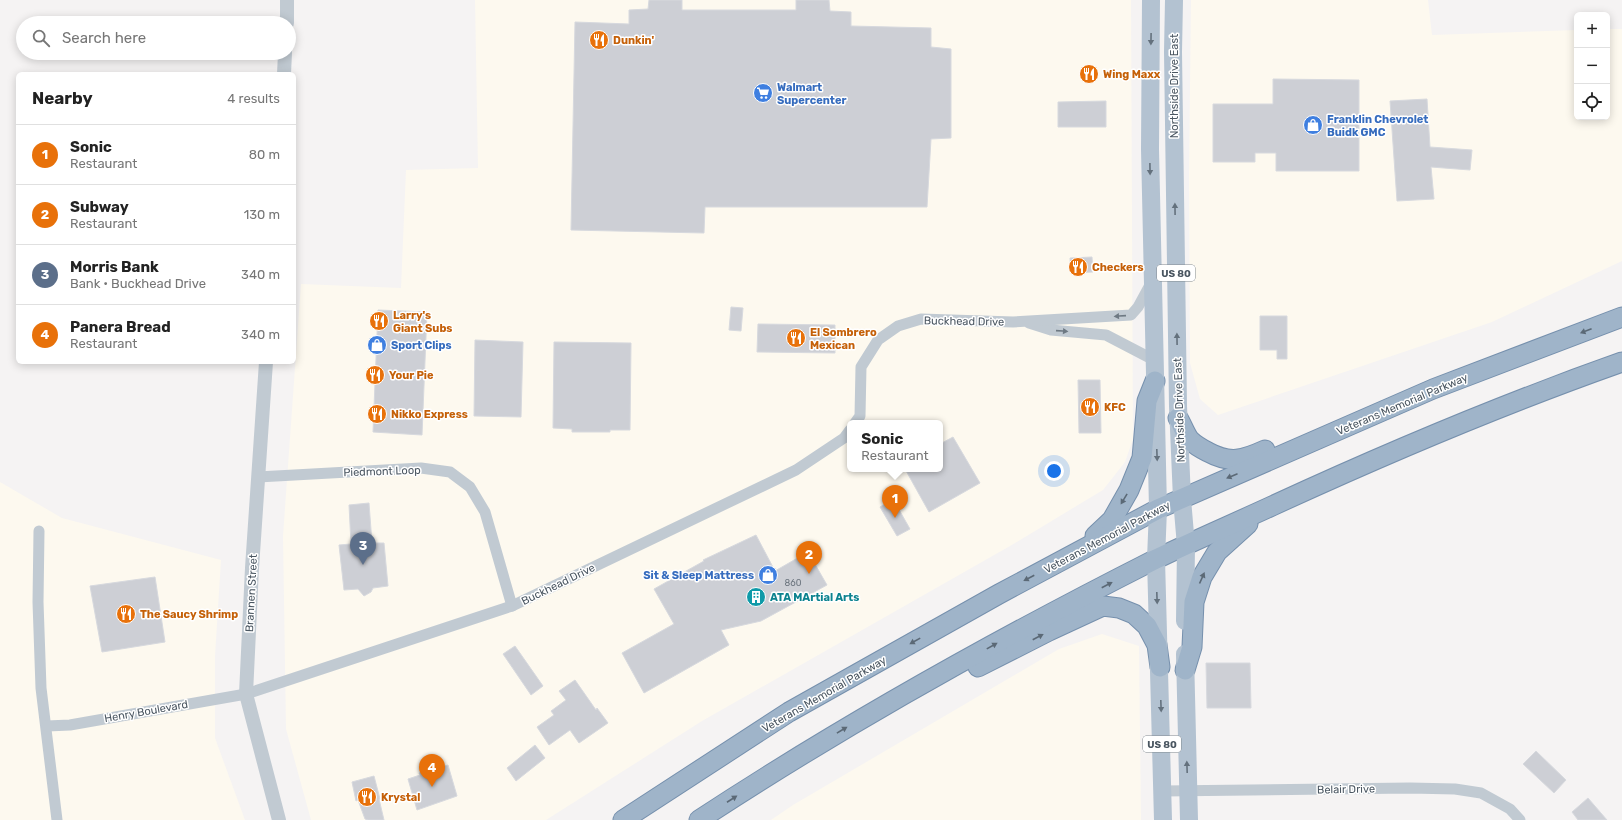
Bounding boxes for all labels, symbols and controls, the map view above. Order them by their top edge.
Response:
map controls [1574,12,1610,120]
button: + [1574,12,1610,48]
search box [16,16,296,60]
icon: search [30,27,52,49]
text: Search here [62,29,146,47]
restaurant icon: Dunkin' [588,29,610,51]
one-way arrow [1148,33,1154,46]
street label: Northside Drive East [1168,33,1181,138]
place label: Dunkin' [613,34,654,47]
button: − [1574,48,1610,84]
restaurant icon: Wing Maxx [1078,63,1100,85]
place label: Wing Maxx [1103,68,1161,81]
place label: Walmart Supercenter [777,81,846,107]
supermarket icon: Walmart Supercenter [752,82,774,104]
button: locate [1574,84,1610,120]
text: Nearby [32,88,93,108]
text: 4 results [227,91,280,106]
place label: Franklin Chevrolet Buidk GMC [1327,113,1429,139]
shop icon: Franklin Chevrolet Buidk GMC [1302,114,1324,136]
text: Sonic [70,138,112,156]
text: 1 [42,147,48,162]
text: 80 m [249,147,280,162]
text: Restaurant [70,156,137,171]
one-way arrow [1147,163,1153,176]
text: Subway [70,198,129,216]
one-way arrow [1172,202,1178,215]
text: 2 [41,207,49,222]
text: 130 m [244,207,280,222]
text: Restaurant [70,216,137,231]
restaurant icon: Checkers [1067,256,1089,278]
text: Morris Bank [70,258,159,276]
place label: Checkers [1092,261,1144,274]
road number: US 80 [1157,265,1195,281]
text: 3 [41,267,49,282]
text: 340 m [241,267,280,282]
text: Bank · Buckhead Drive [70,276,206,291]
place label: Larry's Giant Subs [393,309,452,335]
restaurant icon: Larry's Giant Subs [368,310,390,332]
one-way arrow [1114,312,1126,319]
street label: Buckhead Drive [924,314,1004,329]
text: Panera Bread [70,318,171,336]
place label: El Sombrero Mexican [810,326,877,352]
text: 4 [41,327,49,342]
text: 340 m [241,327,280,342]
restaurant icon: El Sombrero Mexican [785,327,807,349]
one-way arrow [1056,328,1068,335]
one-way arrow [1579,328,1591,334]
one-way arrow [1174,332,1180,345]
shop icon: Sport Clips [366,334,388,356]
text: Restaurant [70,336,137,351]
place label: Sport Clips [391,339,451,352]
street label: Northside Drive East [1171,357,1188,462]
restaurant icon: Your Pie [364,364,386,386]
place label: Your Pie [389,369,434,382]
street label: Veterans Memorial Parkway [1335,371,1470,438]
restaurant icon: KFC [1079,396,1101,418]
place label: KFC [1104,401,1126,414]
restaurant icon: Nikko Express [366,403,388,425]
place label: Nikko Express [391,408,468,421]
popup [847,420,943,472]
text: Sonic [861,430,903,448]
text: Restaurant [861,448,929,463]
one-way arrow [1154,449,1160,462]
your location [1044,461,1064,481]
street label: Piedmont Loop [343,464,421,479]
one-way arrow [1226,474,1238,480]
pin: 1 [882,485,908,518]
one-way arrow [1120,494,1128,504]
street label: Veterans Memorial Parkway [1042,499,1173,576]
pin: 3 [350,532,376,565]
pin: 2 [796,541,822,574]
street label: Brannen Street [243,553,260,632]
street label: Buckhead Drive [519,561,597,608]
shop icon: Sit & Sleep Mattress [757,564,779,586]
place label: Sit & Sleep Mattress [643,569,754,582]
one-way arrow [1200,571,1206,583]
one-way arrow [1023,575,1034,581]
house number: 860 [785,578,802,588]
one-way arrow [1101,582,1113,588]
building icon: ATA MArtial Arts [745,586,767,608]
place label: ATA MArtial Arts [770,591,859,604]
one-way arrow [1154,592,1161,604]
restaurant icon: The Saucy Shrimp [115,603,137,625]
place label: The Saucy Shrimp [140,608,238,621]
one-way arrow [1033,633,1044,640]
one-way arrow [909,638,921,645]
one-way arrow [986,643,998,649]
street label: Veterans Memorial Parkway [760,654,889,735]
street label: Henry Boulevard [103,698,189,725]
one-way arrow [1158,700,1164,713]
one-way arrow [836,727,848,734]
road number: US 80 [1143,736,1181,752]
pin: 4 [419,754,445,787]
one-way arrow [1184,761,1191,773]
street label: Belair Drive [1317,782,1375,797]
restaurant icon: Krystal [356,786,378,808]
place label: Krystal [381,791,421,804]
one-way arrow [726,795,738,802]

